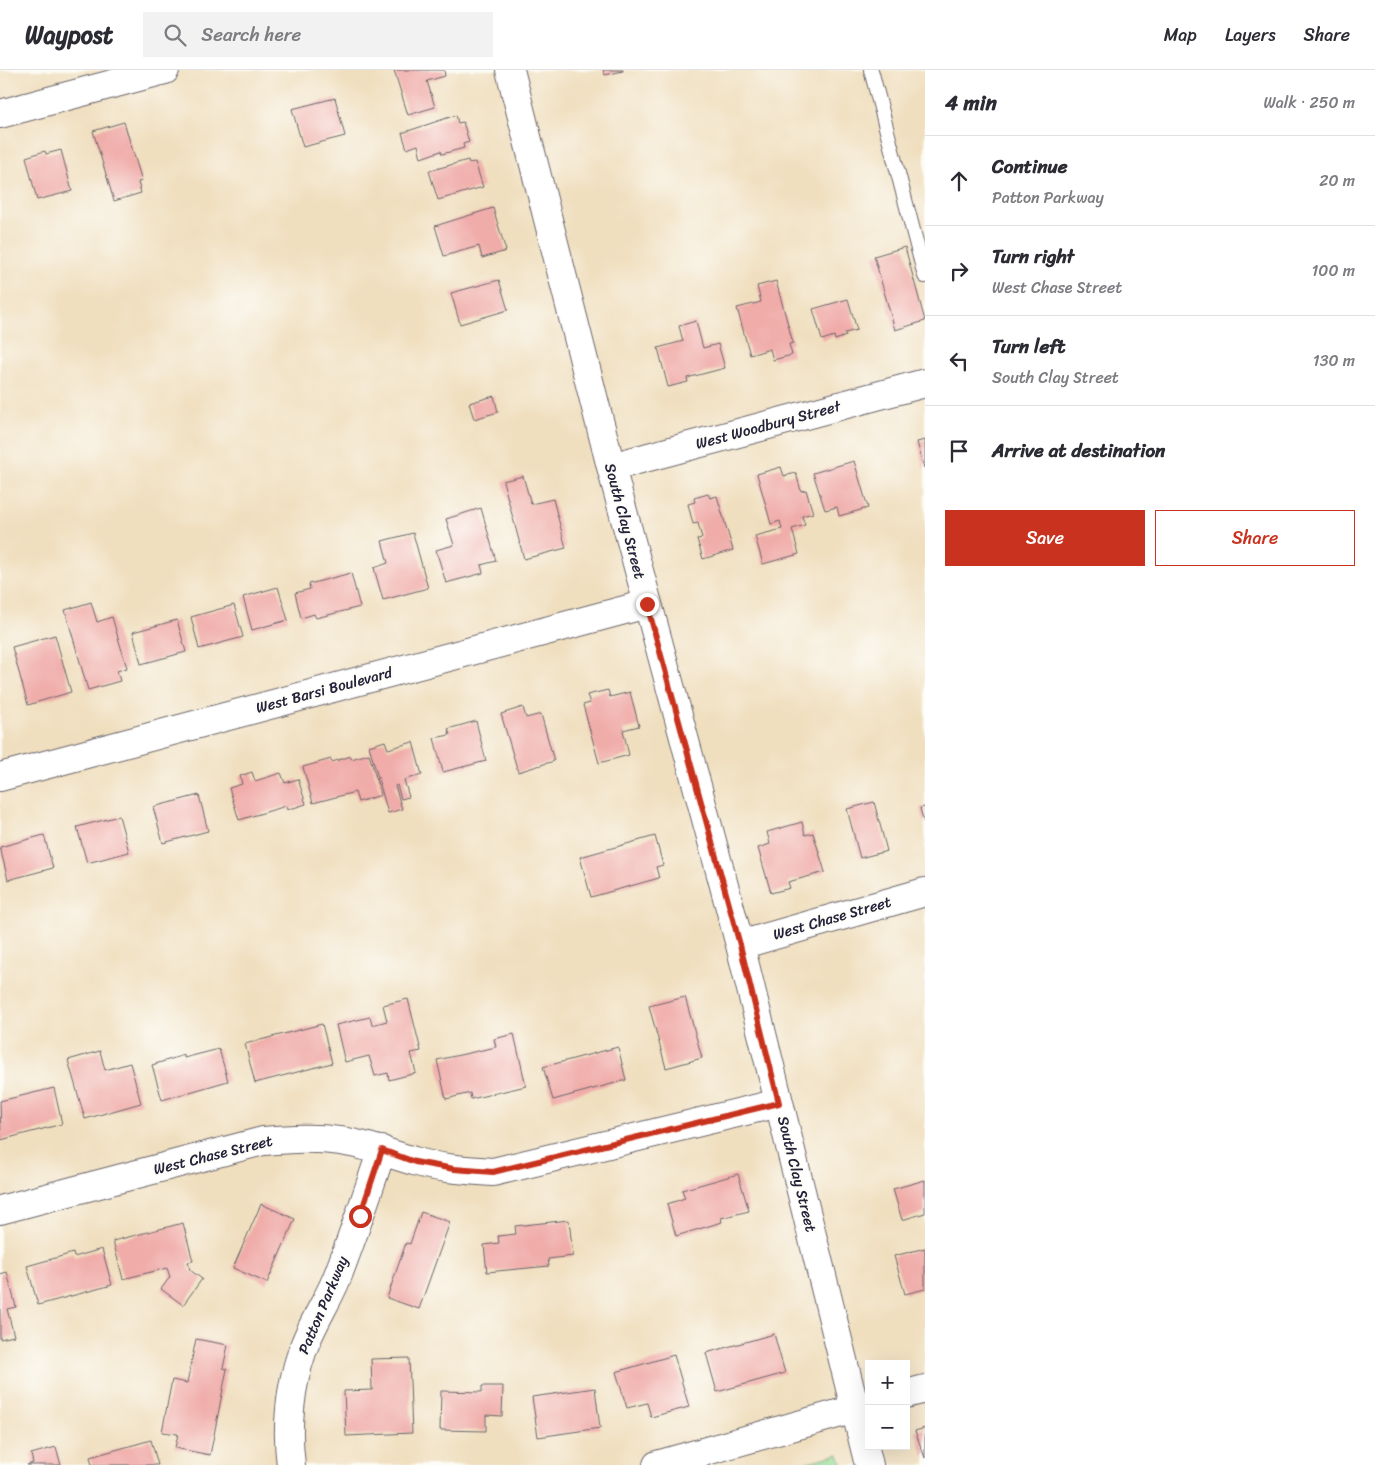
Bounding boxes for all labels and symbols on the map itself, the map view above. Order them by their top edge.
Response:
street label: West Woodbury Street [693,393,844,457]
street label: South Clay Street [597,460,653,582]
route end [636,593,659,616]
street label: West Barsi Boulevard [253,659,396,721]
street label: West Chase Street [770,889,895,947]
street label: South Clay Street [770,1113,824,1235]
street label: West Chase Street [151,1128,276,1182]
route start [349,1205,372,1228]
street label: Patton Parkway [291,1252,356,1358]

